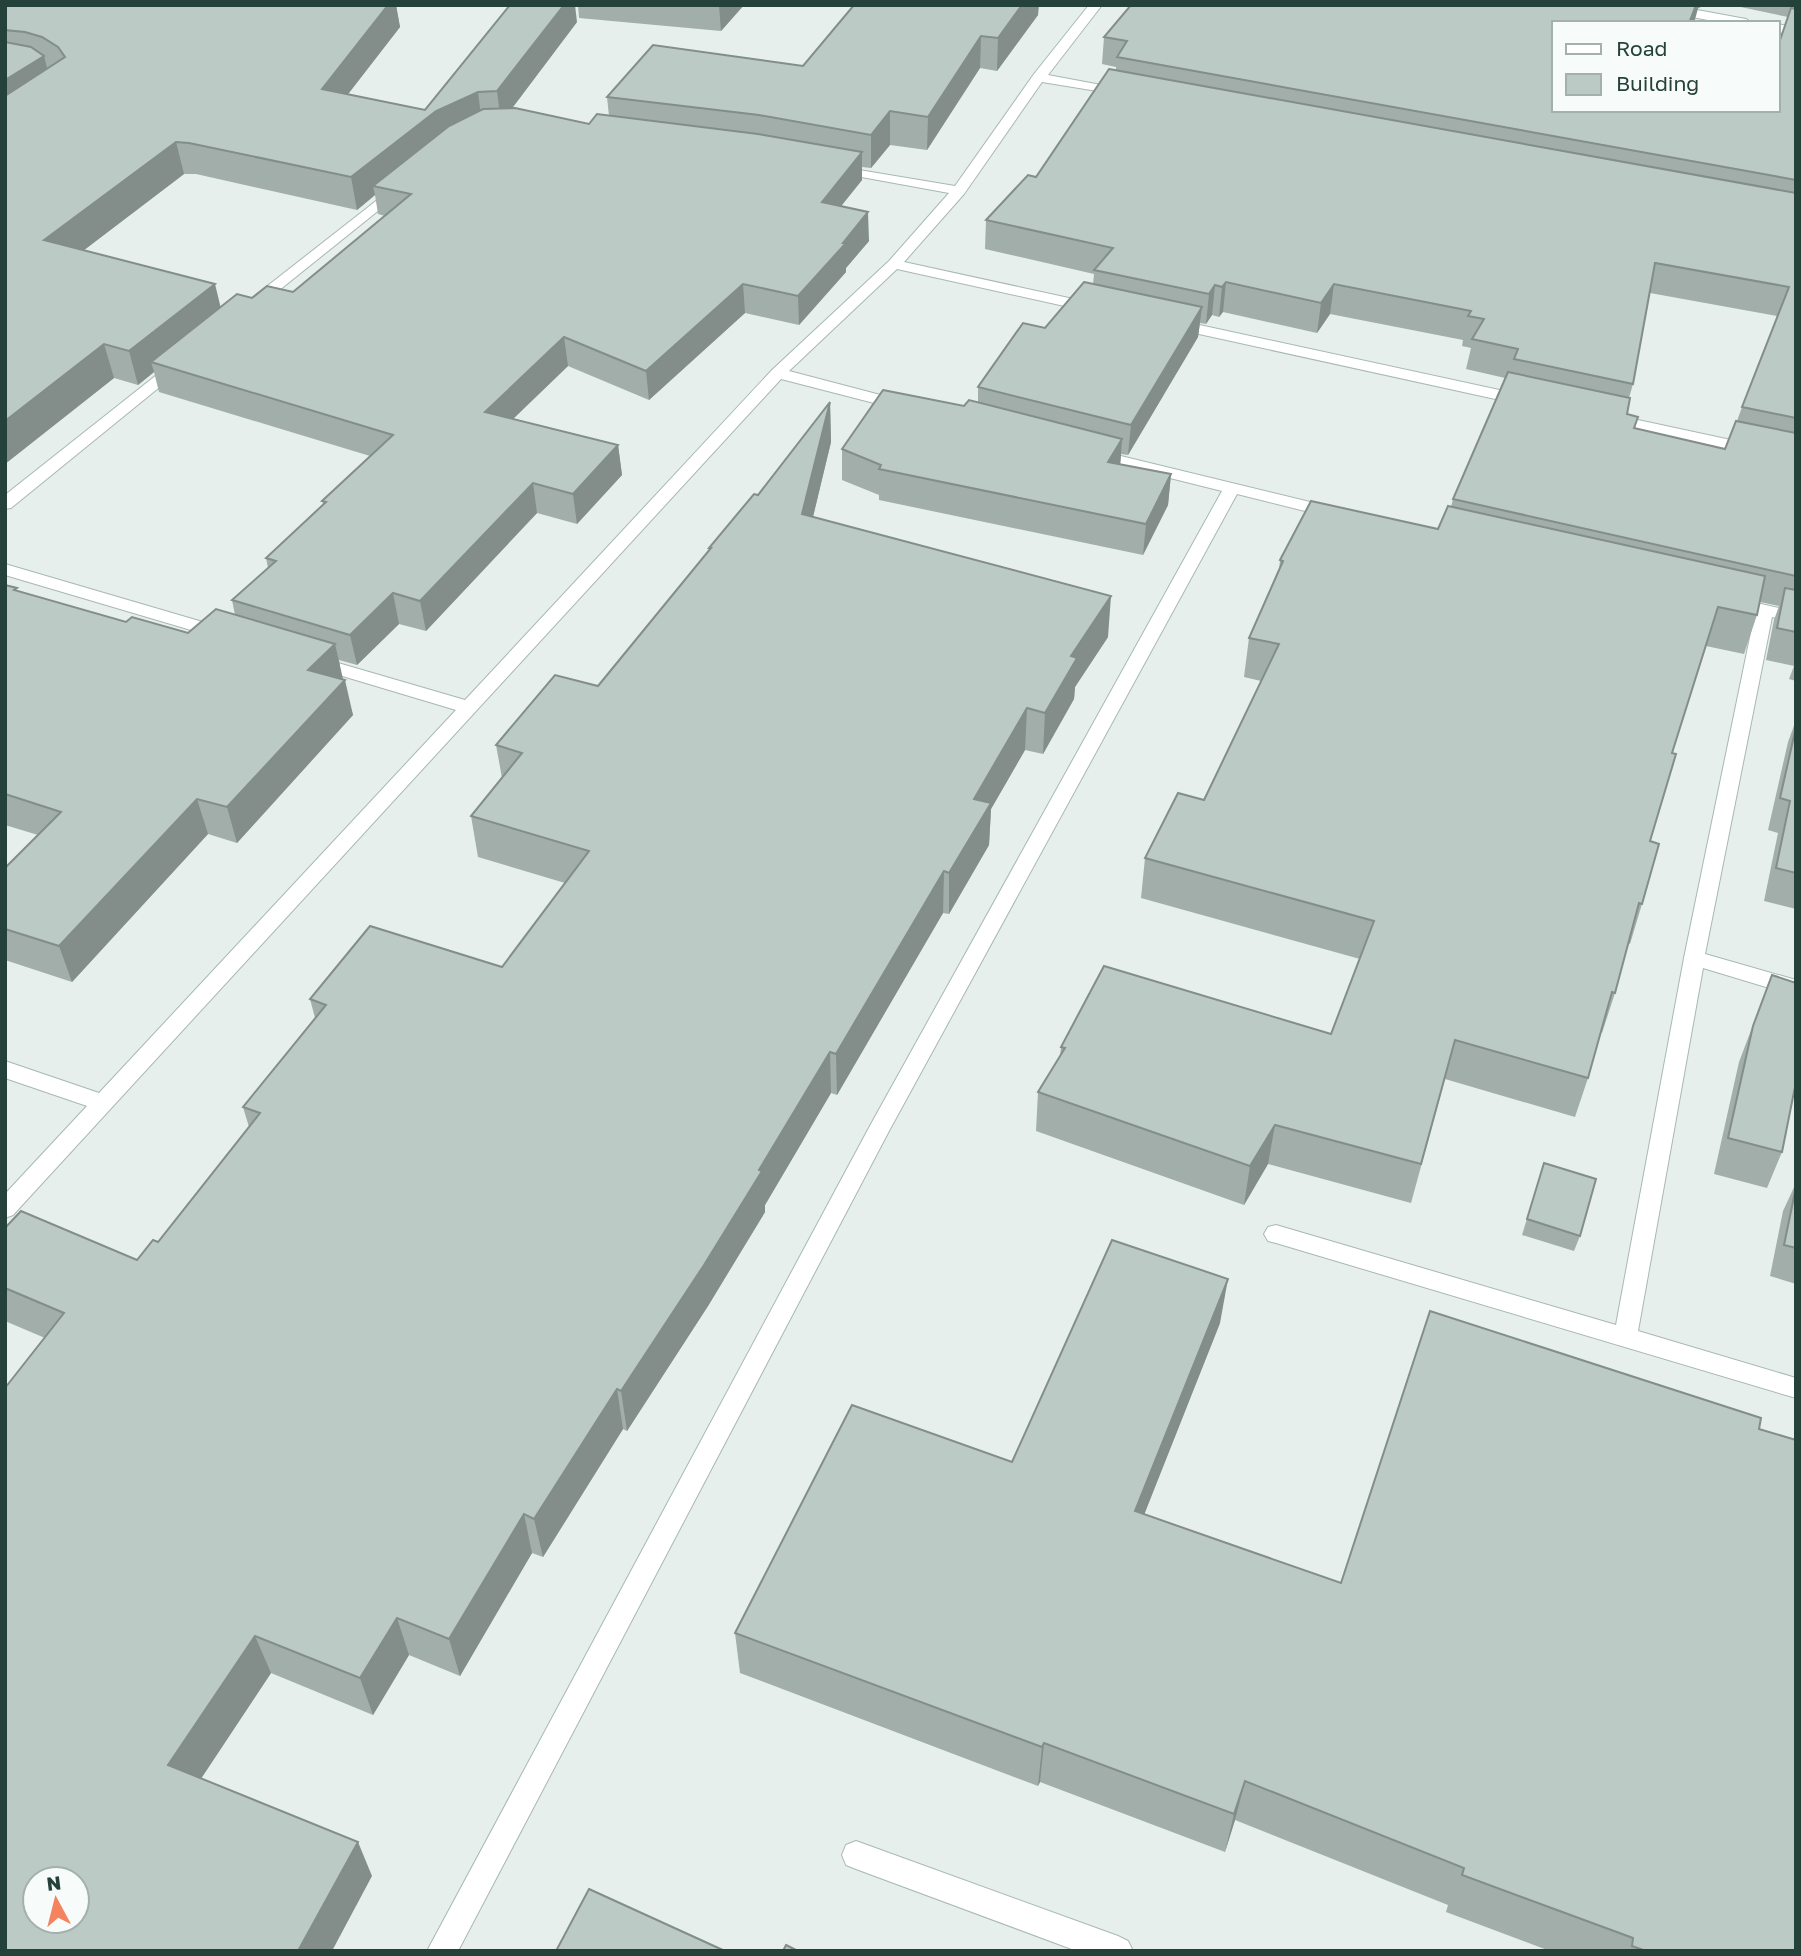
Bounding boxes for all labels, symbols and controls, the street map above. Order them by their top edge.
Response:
legend [1552,21,1780,112]
text: Road [1616,35,1667,61]
text: Building [1616,70,1699,96]
north arrow [21,1865,91,1935]
text: N [45,1870,62,1895]

